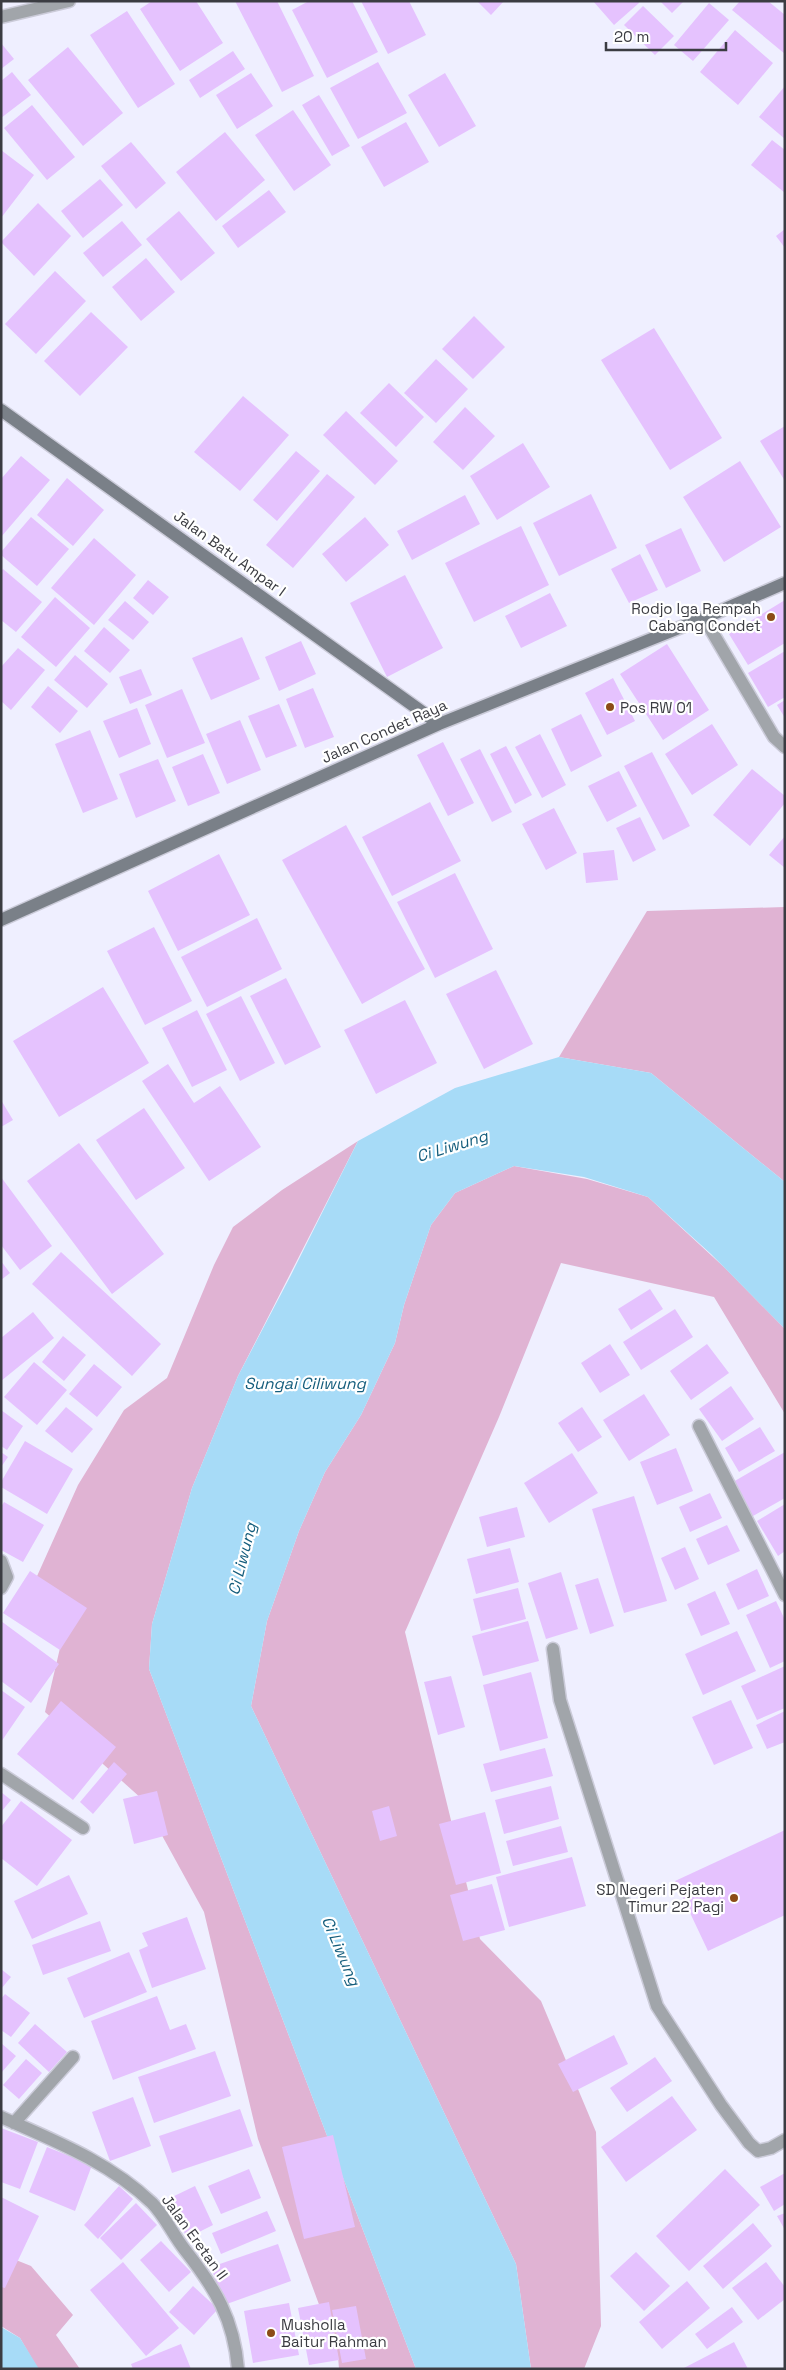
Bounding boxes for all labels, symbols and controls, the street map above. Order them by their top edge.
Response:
scale bar [606,20,726,52]
text: 20 m [614,27,649,46]
street label: Jalan Batu Ampar I [170,506,290,600]
place label: Rodjo Iga Rempah Cabang Condet [631,599,761,635]
marker: Rodjo Iga Rempah Cabang Condet [765,611,777,623]
street label: Jalan Condet Raya [318,695,450,767]
place label: Pos RW 01 [620,698,692,717]
marker: Pos RW 01 [604,701,616,713]
water label: Ci Liwung [414,1125,491,1167]
water label: Sungai Ciliwung [244,1373,367,1394]
water label: Ci Liwung [223,1520,261,1597]
place label: SD Negeri Pejaten Timur 22 Pagi [596,1880,724,1916]
marker: SD Negeri Pejaten Timur 22 Pagi [728,1892,740,1904]
water label: Ci Liwung [317,1913,365,1990]
street label: Jalan Eretan II [158,2191,232,2283]
place label: Musholla Baitur Rahman [281,2315,387,2351]
marker: Musholla Baitur Rahman [265,2327,277,2339]

